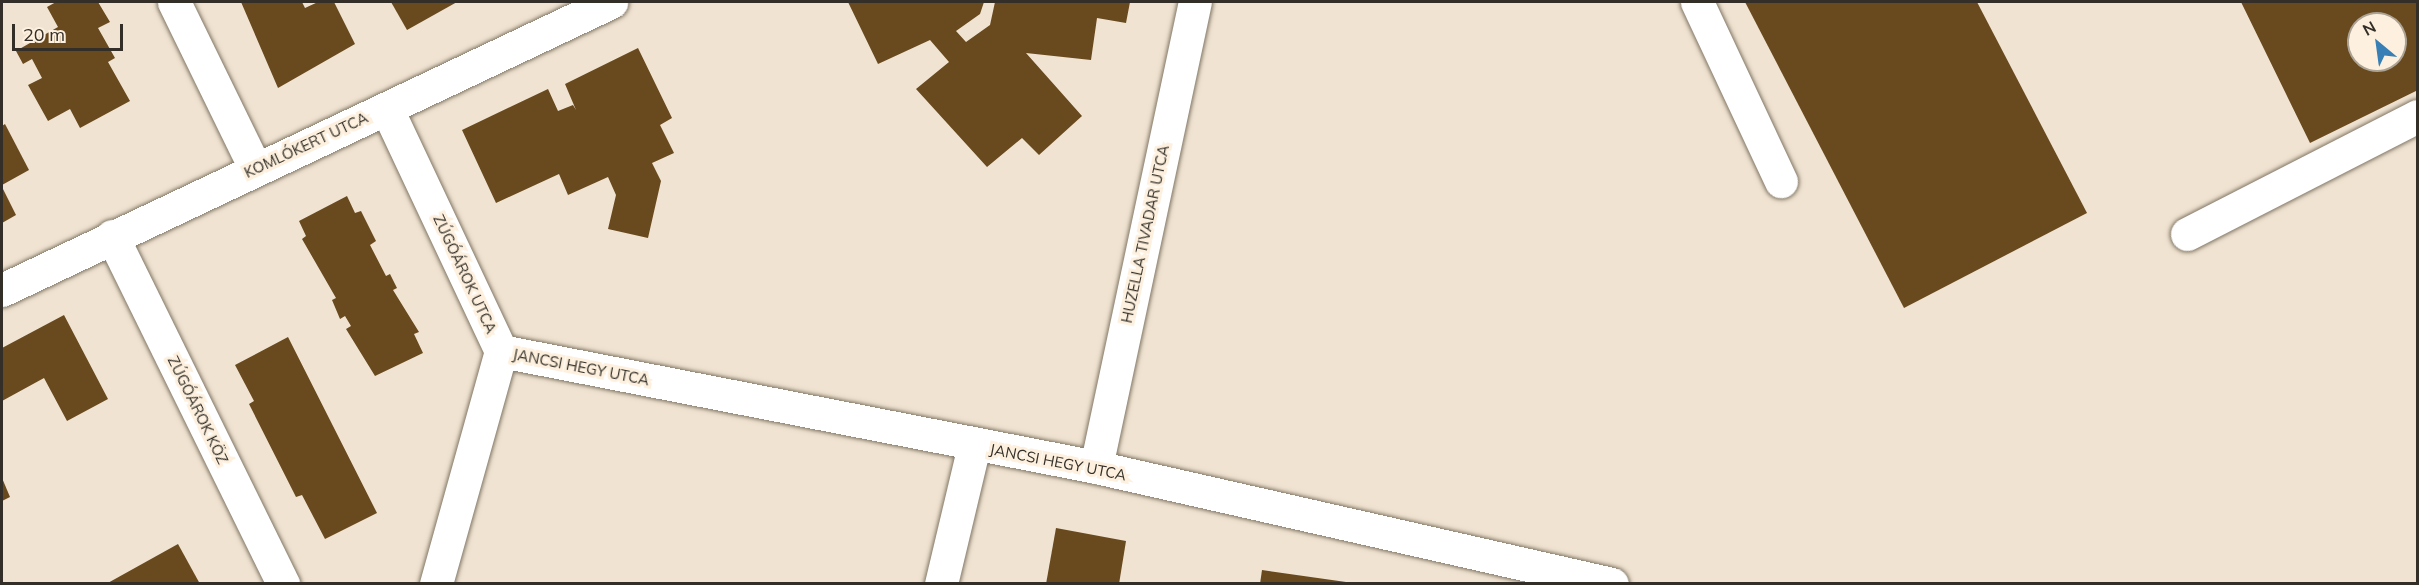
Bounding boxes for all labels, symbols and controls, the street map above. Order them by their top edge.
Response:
scale bar [15,12,126,50]
north arrow [2347,12,2407,72]
text: N [2359,16,2379,40]
text: 20 m [23,23,65,46]
street label: KOMLÓKERT UTCA [241,108,371,182]
street label: HUZELLA TIVADAR UTCA [1117,143,1173,325]
street label: ZÚGÓÁROK UTCA [430,212,500,336]
street label: JANCSI HEGY UTCA [511,345,651,389]
street label: ZÚGÓÁROK KÖZ [164,353,232,467]
street label: JANCSI HEGY UTCA [988,440,1128,484]

